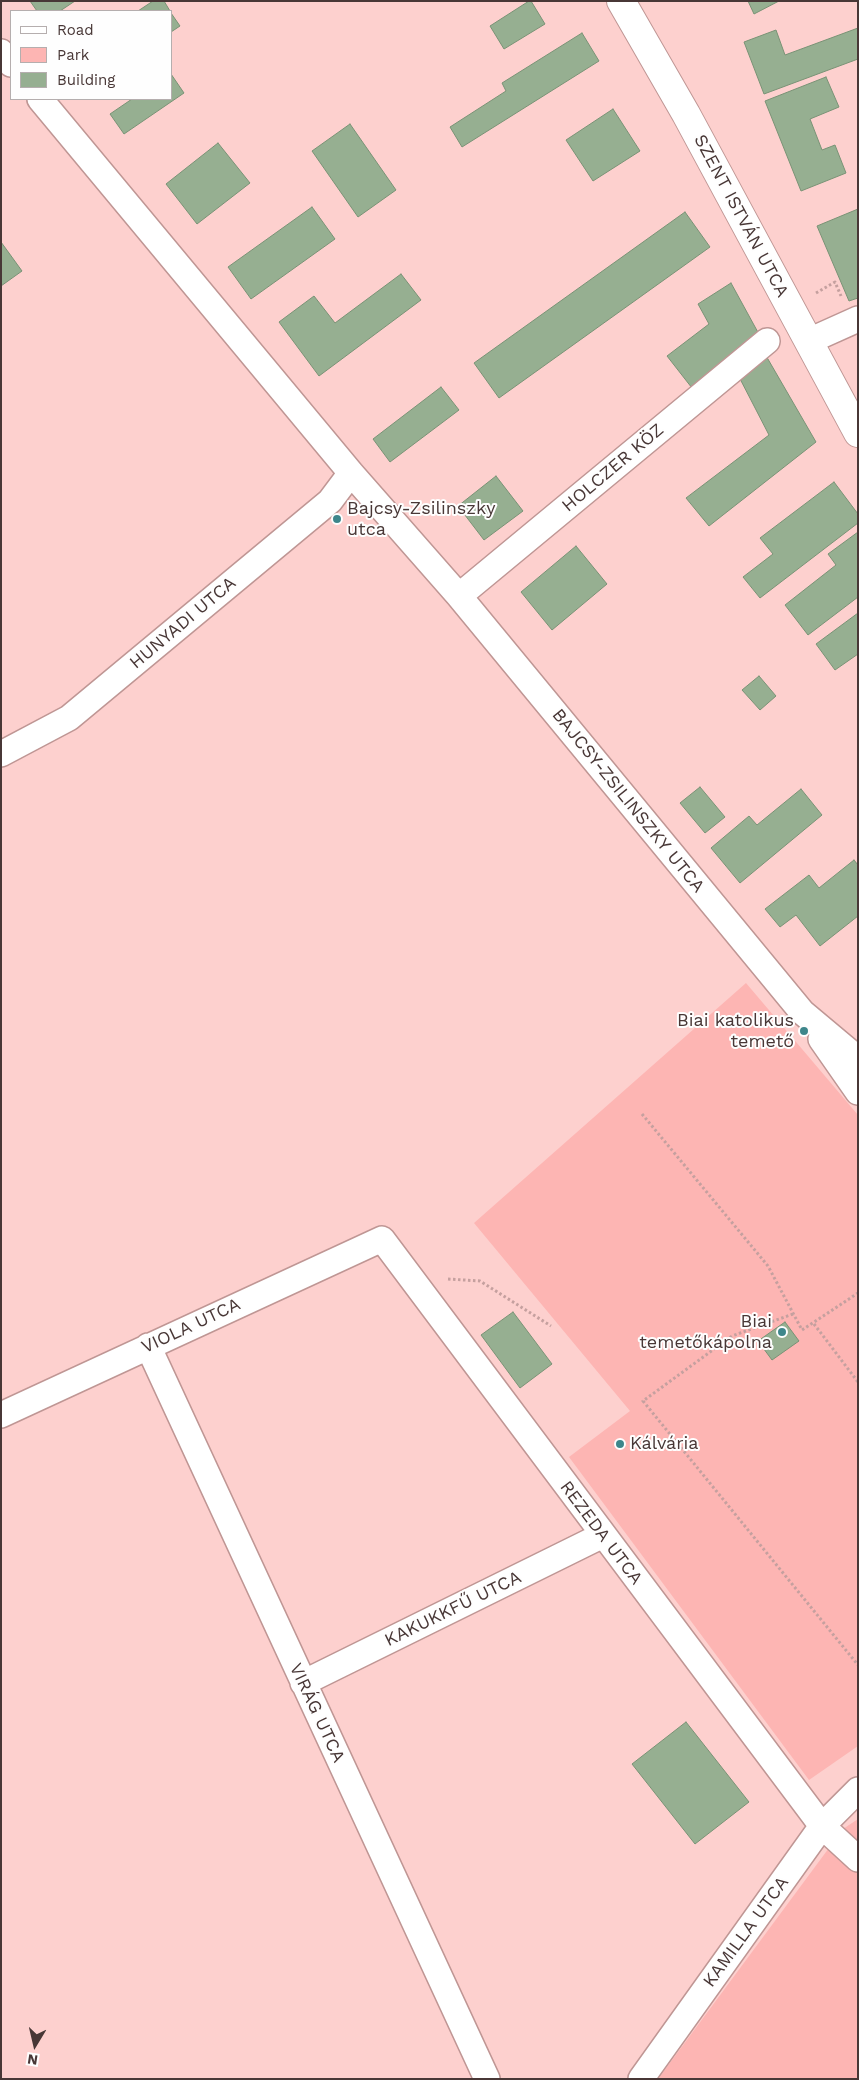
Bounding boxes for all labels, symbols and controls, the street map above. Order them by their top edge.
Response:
legend [10,10,172,100]
text: Road [57,21,94,39]
text: Park [57,46,89,64]
text: Building [57,71,115,89]
street label: SZENT ISTVÁN UTCA [689,131,793,301]
street label: HOLCZER KÖZ [558,419,668,517]
place label: Bajcsy-Zsilinszky utca [347,498,495,540]
marker: Bajcsy-Zsilinszky utca [331,513,343,525]
street label: HUNYADI UTCA [125,572,241,674]
street label: BAJCSY-ZSILINSZKY UTCA [547,705,709,897]
place label: Biai katolikus temető [677,1010,794,1052]
marker: Biai katolikus temető [798,1025,810,1037]
street label: VIOLA UTCA [138,1294,244,1358]
place label: Biai temetőkápolna [639,1311,772,1354]
marker: Biai temetőkápolna [776,1326,788,1338]
place label: Kálvária [630,1433,699,1455]
marker: Kálvária [614,1438,626,1450]
street label: REZEDA UTCA [555,1477,647,1589]
street label: KAKUKKFŰ UTCA [381,1567,525,1651]
street label: VIRÁG UTCA [285,1660,349,1766]
street label: KAMILLA UTCA [699,1873,793,1991]
north arrow [10,2020,60,2070]
text: N [26,2051,39,2069]

